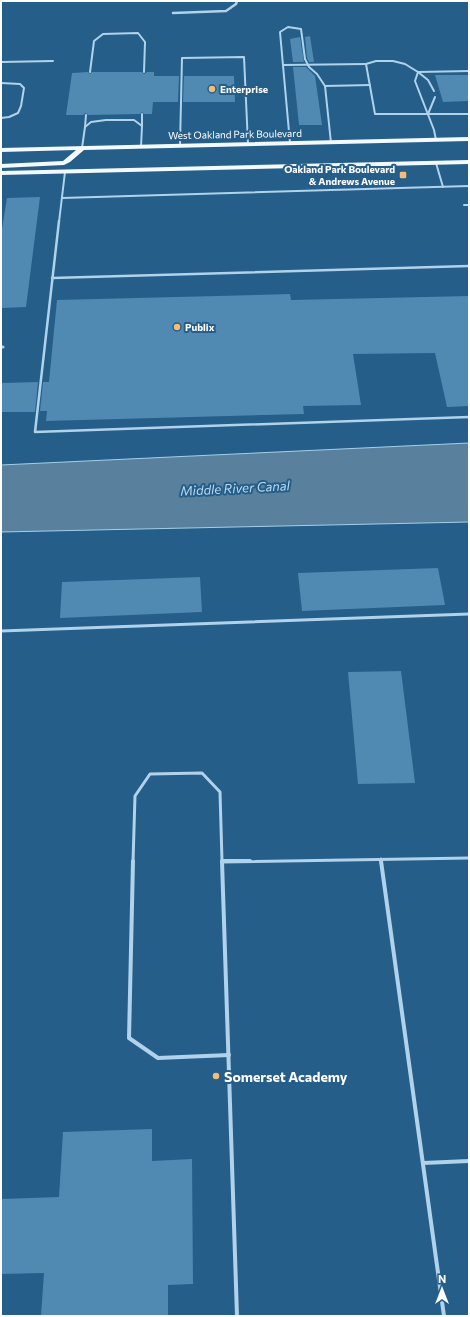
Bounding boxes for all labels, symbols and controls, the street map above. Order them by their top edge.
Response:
place label: Enterprise [220,83,268,95]
marker: Enterprise [207,84,217,94]
street label: West Oakland Park Boulevard [168,127,302,141]
place label: Oakland Park Boulevard & Andrews Avenue [284,163,395,187]
marker: Oakland Park Boulevard & Andrews Avenue [398,170,408,180]
place label: Publix [185,321,215,333]
marker: Publix [172,322,182,332]
water label: Middle River Canal [180,477,291,499]
place label: Somerset Academy [224,1068,348,1085]
marker: Somerset Academy [211,1071,221,1081]
north arrow [422,1269,462,1309]
text: N [438,1272,446,1285]

